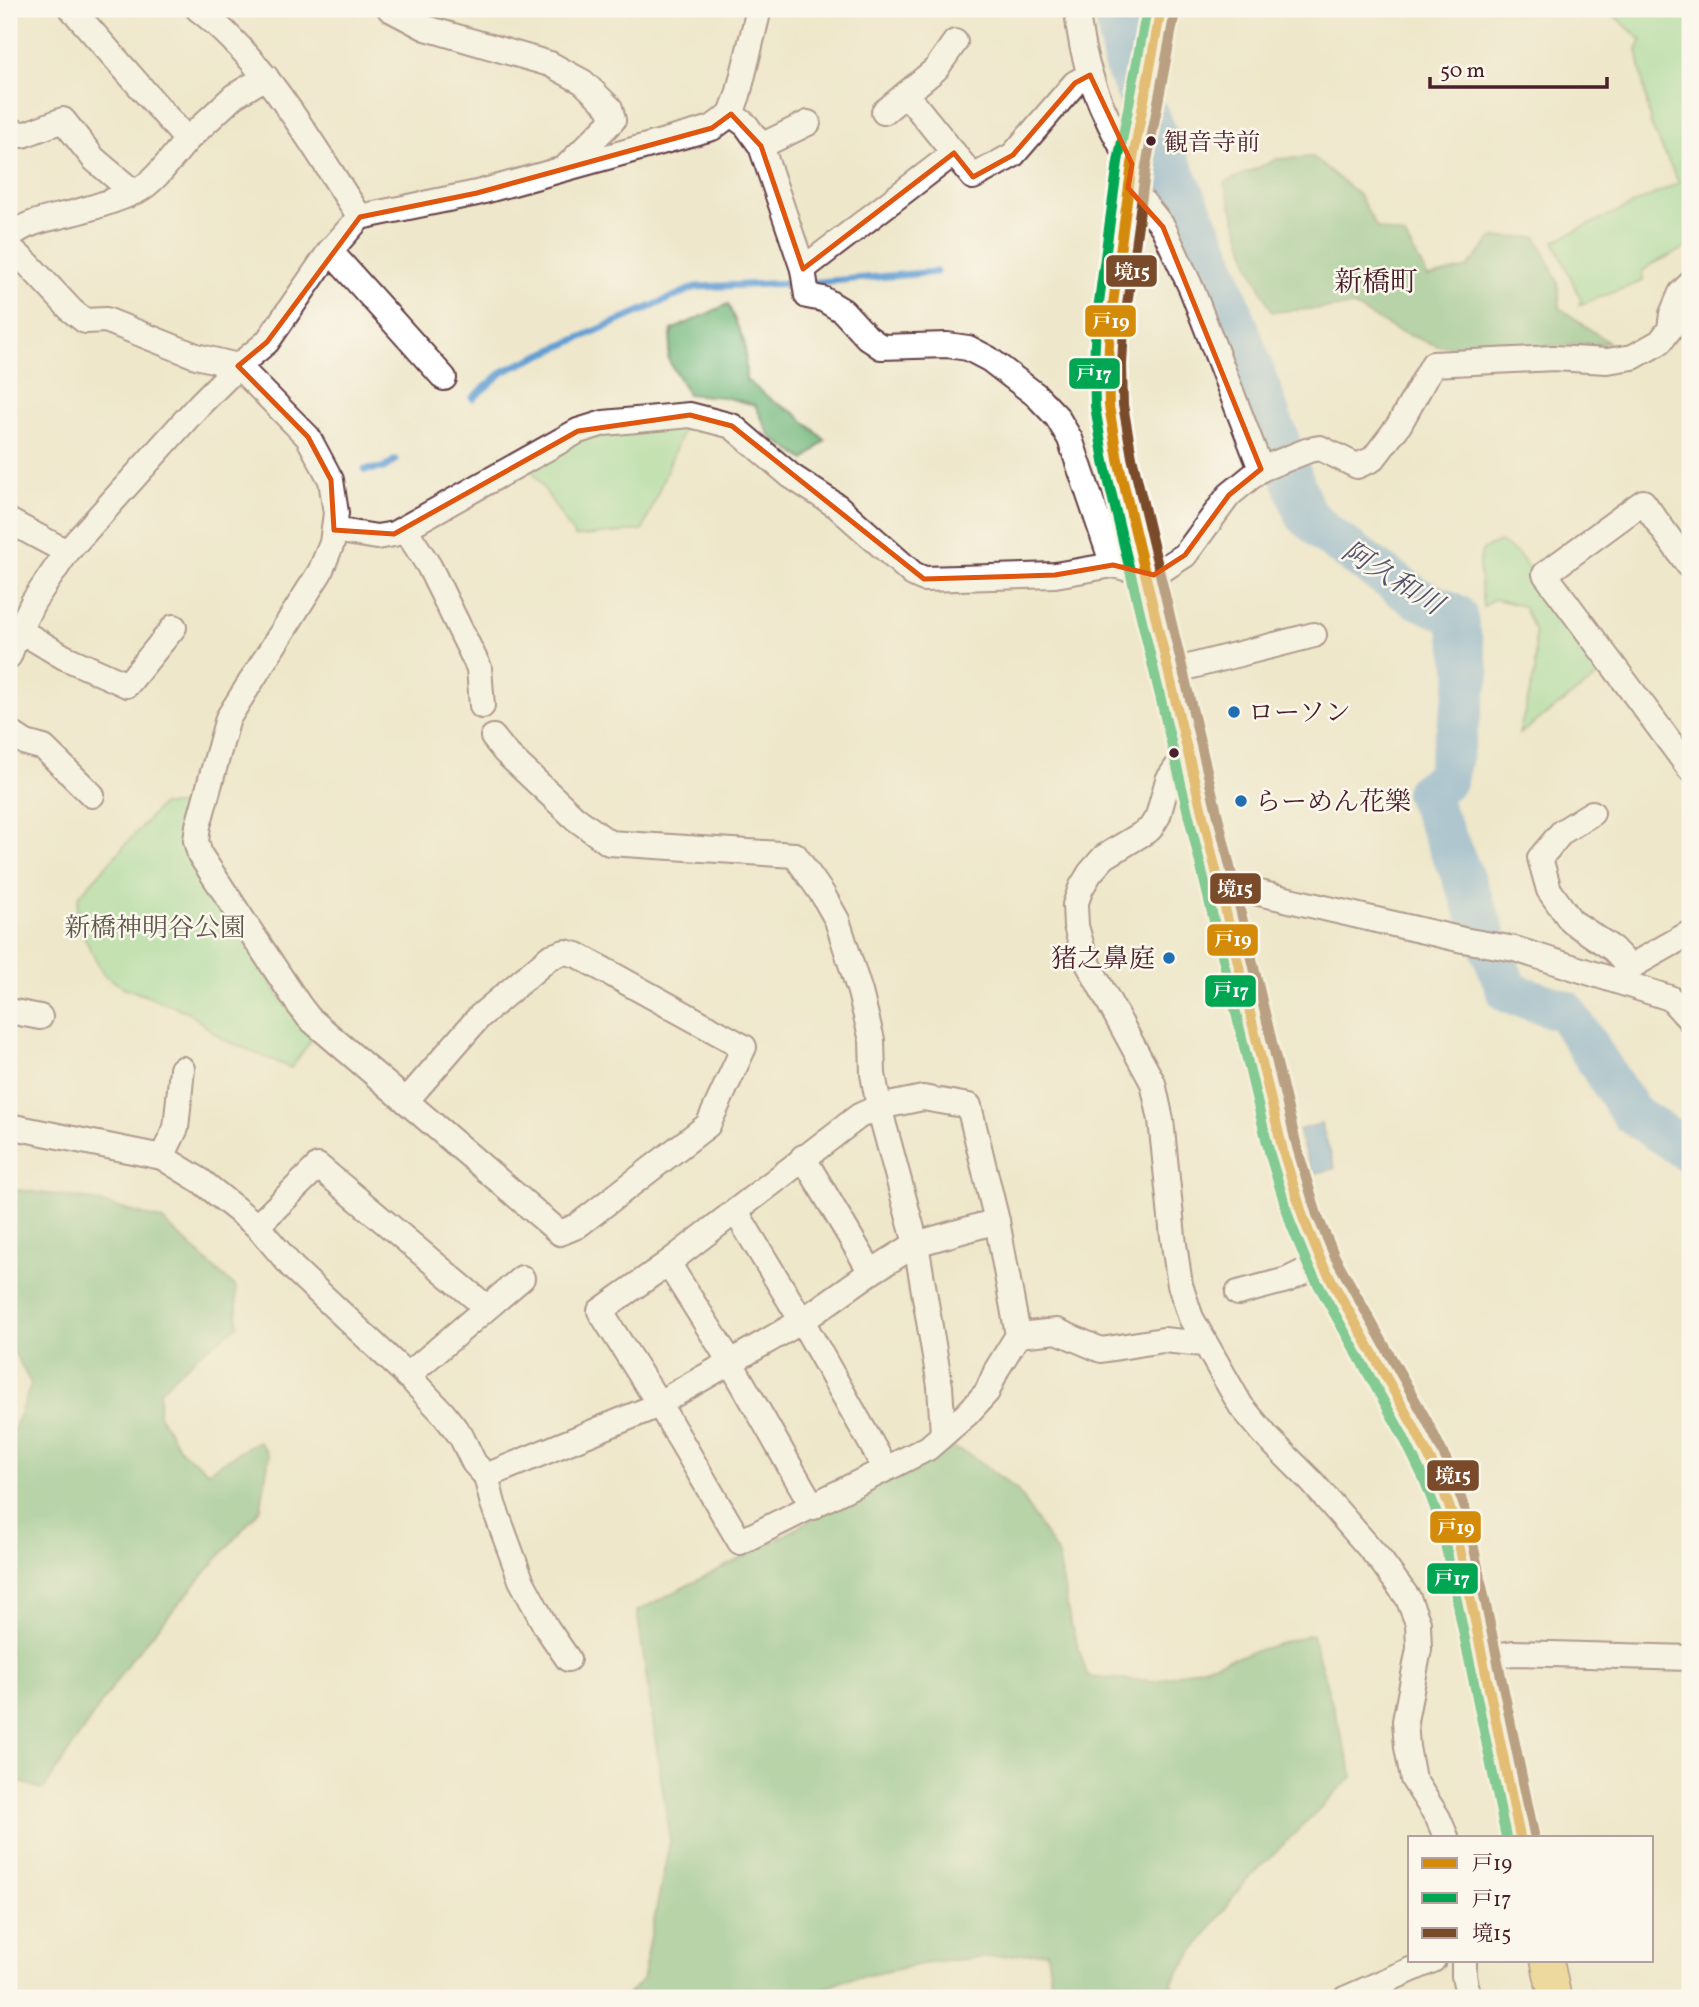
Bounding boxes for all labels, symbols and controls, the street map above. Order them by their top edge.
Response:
scale bar [1430,46,1606,90]
text: 50 m [1440,57,1485,86]
place label: 観音寺前 [1164,127,1260,161]
marker: 観音寺前 [1144,134,1158,148]
line badge: 境15 [1105,254,1158,288]
text: 境15 [1114,260,1150,286]
district label: 新橋町 [1334,264,1418,303]
line badge: 戸19 [1084,304,1137,338]
text: 戸19 [1092,310,1130,336]
line badge: 戸17 [1068,357,1121,390]
text: 戸17 [1076,362,1112,388]
water label: 阿久和川 [1334,533,1452,627]
place label: ローソン [1248,696,1351,732]
marker: ローソン [1226,704,1242,720]
unlabelled marker [1167,746,1181,760]
place label: らーめん花樂 [1255,785,1411,821]
marker: らーめん花樂 [1233,793,1249,809]
line badge: 境15 [1209,872,1262,905]
text: 境15 [1217,877,1253,903]
park label: 新橋神明谷公園 [64,911,246,947]
line badge: 戸19 [1206,923,1259,957]
text: 戸19 [1214,928,1252,954]
place label: 猪之鼻庭 [1051,942,1155,978]
marker: 猪之鼻庭 [1161,950,1177,966]
line badge: 戸17 [1204,974,1257,1008]
text: 戸17 [1213,979,1249,1005]
line badge: 境15 [1426,1459,1480,1492]
text: 境15 [1435,1464,1471,1490]
line badge: 戸19 [1429,1510,1482,1544]
text: 戸19 [1437,1516,1475,1542]
line badge: 戸17 [1426,1562,1479,1595]
text: 戸17 [1434,1567,1470,1593]
legend [1408,1836,1654,1962]
text: 戸19 [1472,1850,1512,1879]
text: 戸17 [1472,1886,1511,1915]
text: 境15 [1472,1920,1511,1949]

